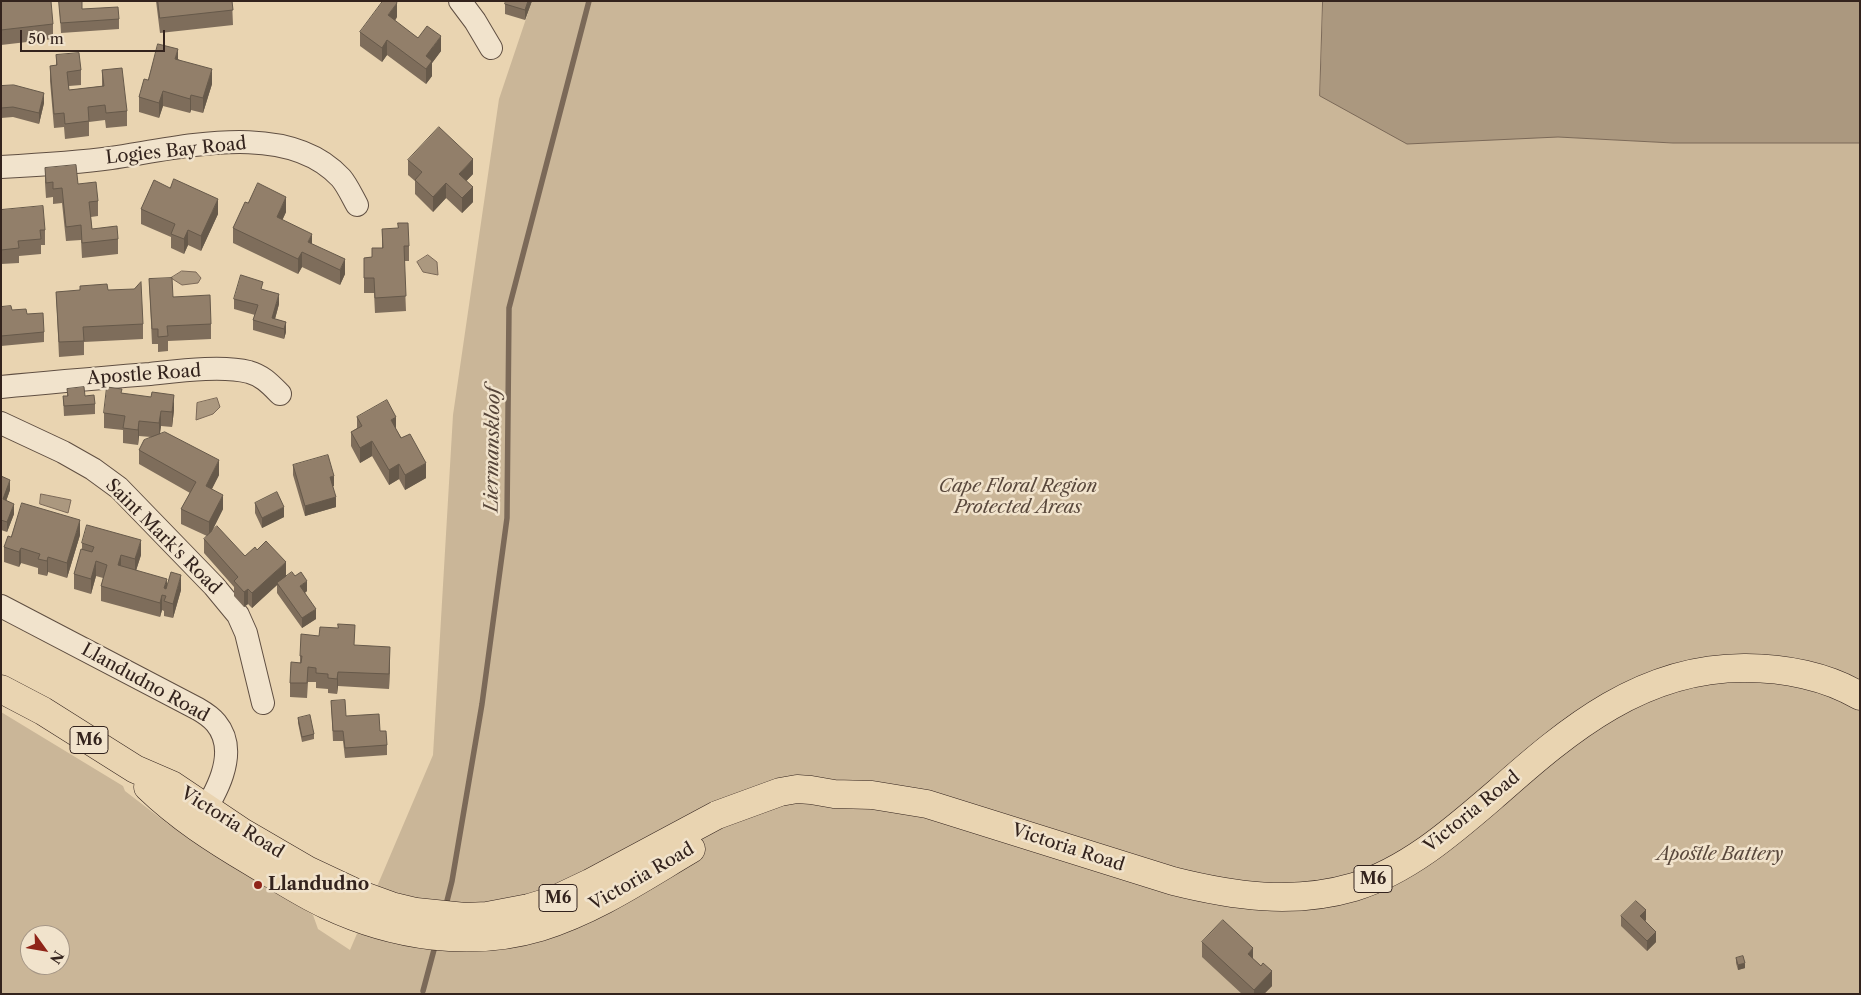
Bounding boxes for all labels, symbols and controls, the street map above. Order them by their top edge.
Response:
scale bar [22,20,168,52]
text: 50 m [28,29,64,48]
street label: Logies Bay Road [105,133,247,169]
street label: Apostle Road [86,360,202,390]
water label: Liermanskloof [481,388,505,512]
street label: Saint Mark's Road [101,475,225,599]
park label: Cape Floral Region Protected Areas [939,476,1097,518]
street label: Llandudno Road [77,639,213,727]
road number: M6 [70,726,108,754]
street label: Victoria Road [1420,767,1524,857]
street label: Victoria Road [177,783,287,863]
street label: Victoria Road [1009,820,1127,876]
street label: Victoria Road [586,838,698,916]
park label: Apostle Battery [1657,844,1783,866]
road number: M6 [1354,866,1392,892]
place label: Llandudno [268,874,369,896]
marker: Llandudno [252,879,264,891]
road number: M6 [539,884,577,911]
north arrow [20,925,70,975]
text: N [46,947,68,967]

